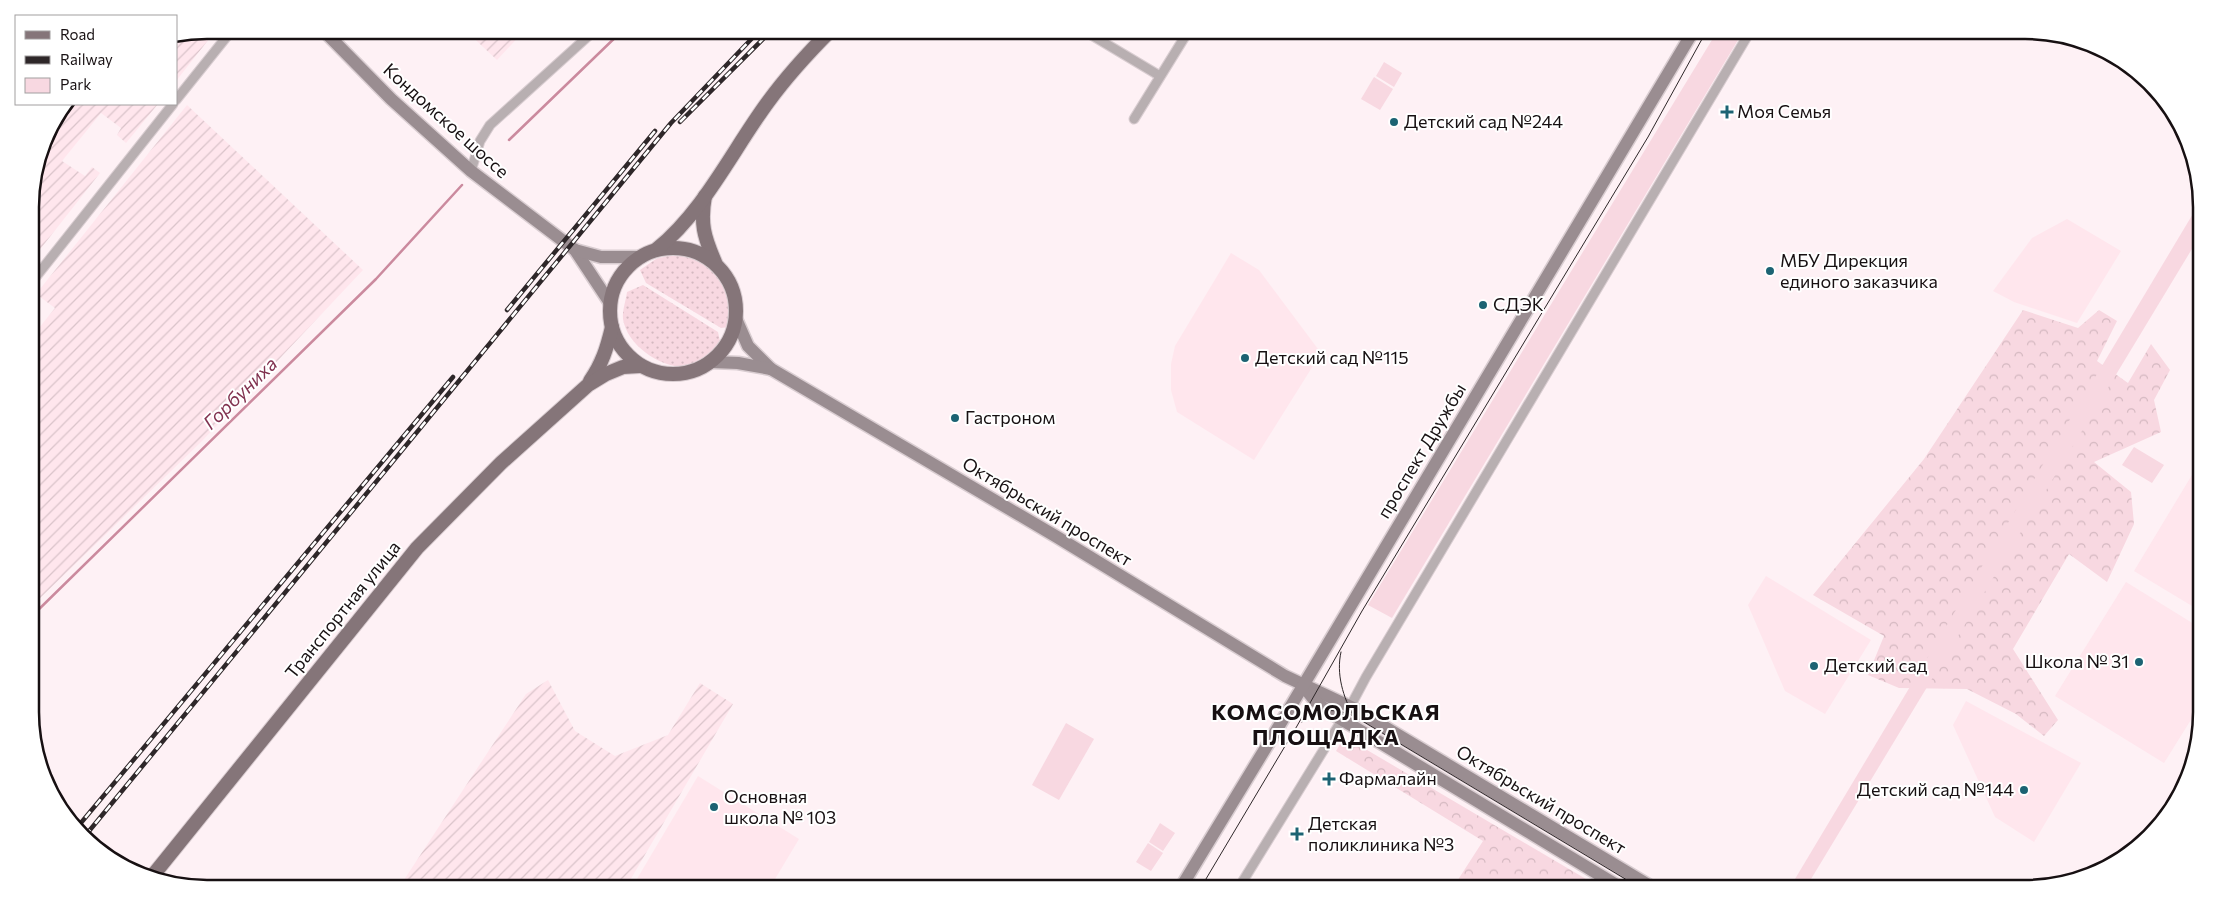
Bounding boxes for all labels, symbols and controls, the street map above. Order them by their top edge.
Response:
legend [15,15,178,105]
text: Road [60,25,95,43]
text: Railway [60,50,113,68]
street label: Кондомское шоссе [379,58,514,182]
text: Park [60,75,91,93]
place label: Моя Семья [1737,100,1831,122]
marker: Моя Семья [1721,106,1733,118]
place label: Детский сад №244 [1404,110,1563,132]
marker: Детский сад №244 [1388,116,1400,128]
place label: МБУ Дирекция единого заказчика [1780,249,1938,292]
marker: МБУ Дирекция единого заказчика [1764,265,1776,277]
place label: СДЭК [1493,293,1544,315]
marker: СДЭК [1477,299,1489,311]
place label: Детский сад №115 [1255,346,1409,368]
water label: Горбуниха [198,352,282,434]
marker: Детский сад №115 [1239,352,1251,364]
street label: проспект Дружбы [1372,379,1470,522]
place label: Гастроном [965,406,1055,428]
marker: Гастроном [949,412,961,424]
street label: Октябрьский проспект [959,452,1137,571]
street label: Транспортная улица [280,536,404,683]
place label: Школа № 31 [2025,650,2129,672]
place label: Детский сад [1824,654,1928,676]
marker: Школа № 31 [2133,656,2145,668]
marker: Детский сад [1808,660,1820,672]
district label: КОМСОМОЛЬСКАЯ ПЛОЩАДКА [1211,698,1441,750]
street label: Октябрьский проспект [1453,740,1631,859]
place label: Фармалайн [1339,767,1437,789]
marker: Фармалайн [1323,773,1335,785]
place label: Детский сад №144 [1857,778,2014,800]
marker: Детский сад №144 [2018,784,2030,796]
place label: Основная школа № 103 [724,785,836,828]
marker: Основная школа № 103 [708,801,720,813]
place label: Детская поликлиника №3 [1308,812,1454,855]
marker: Детская поликлиника №3 [1290,827,1304,841]

